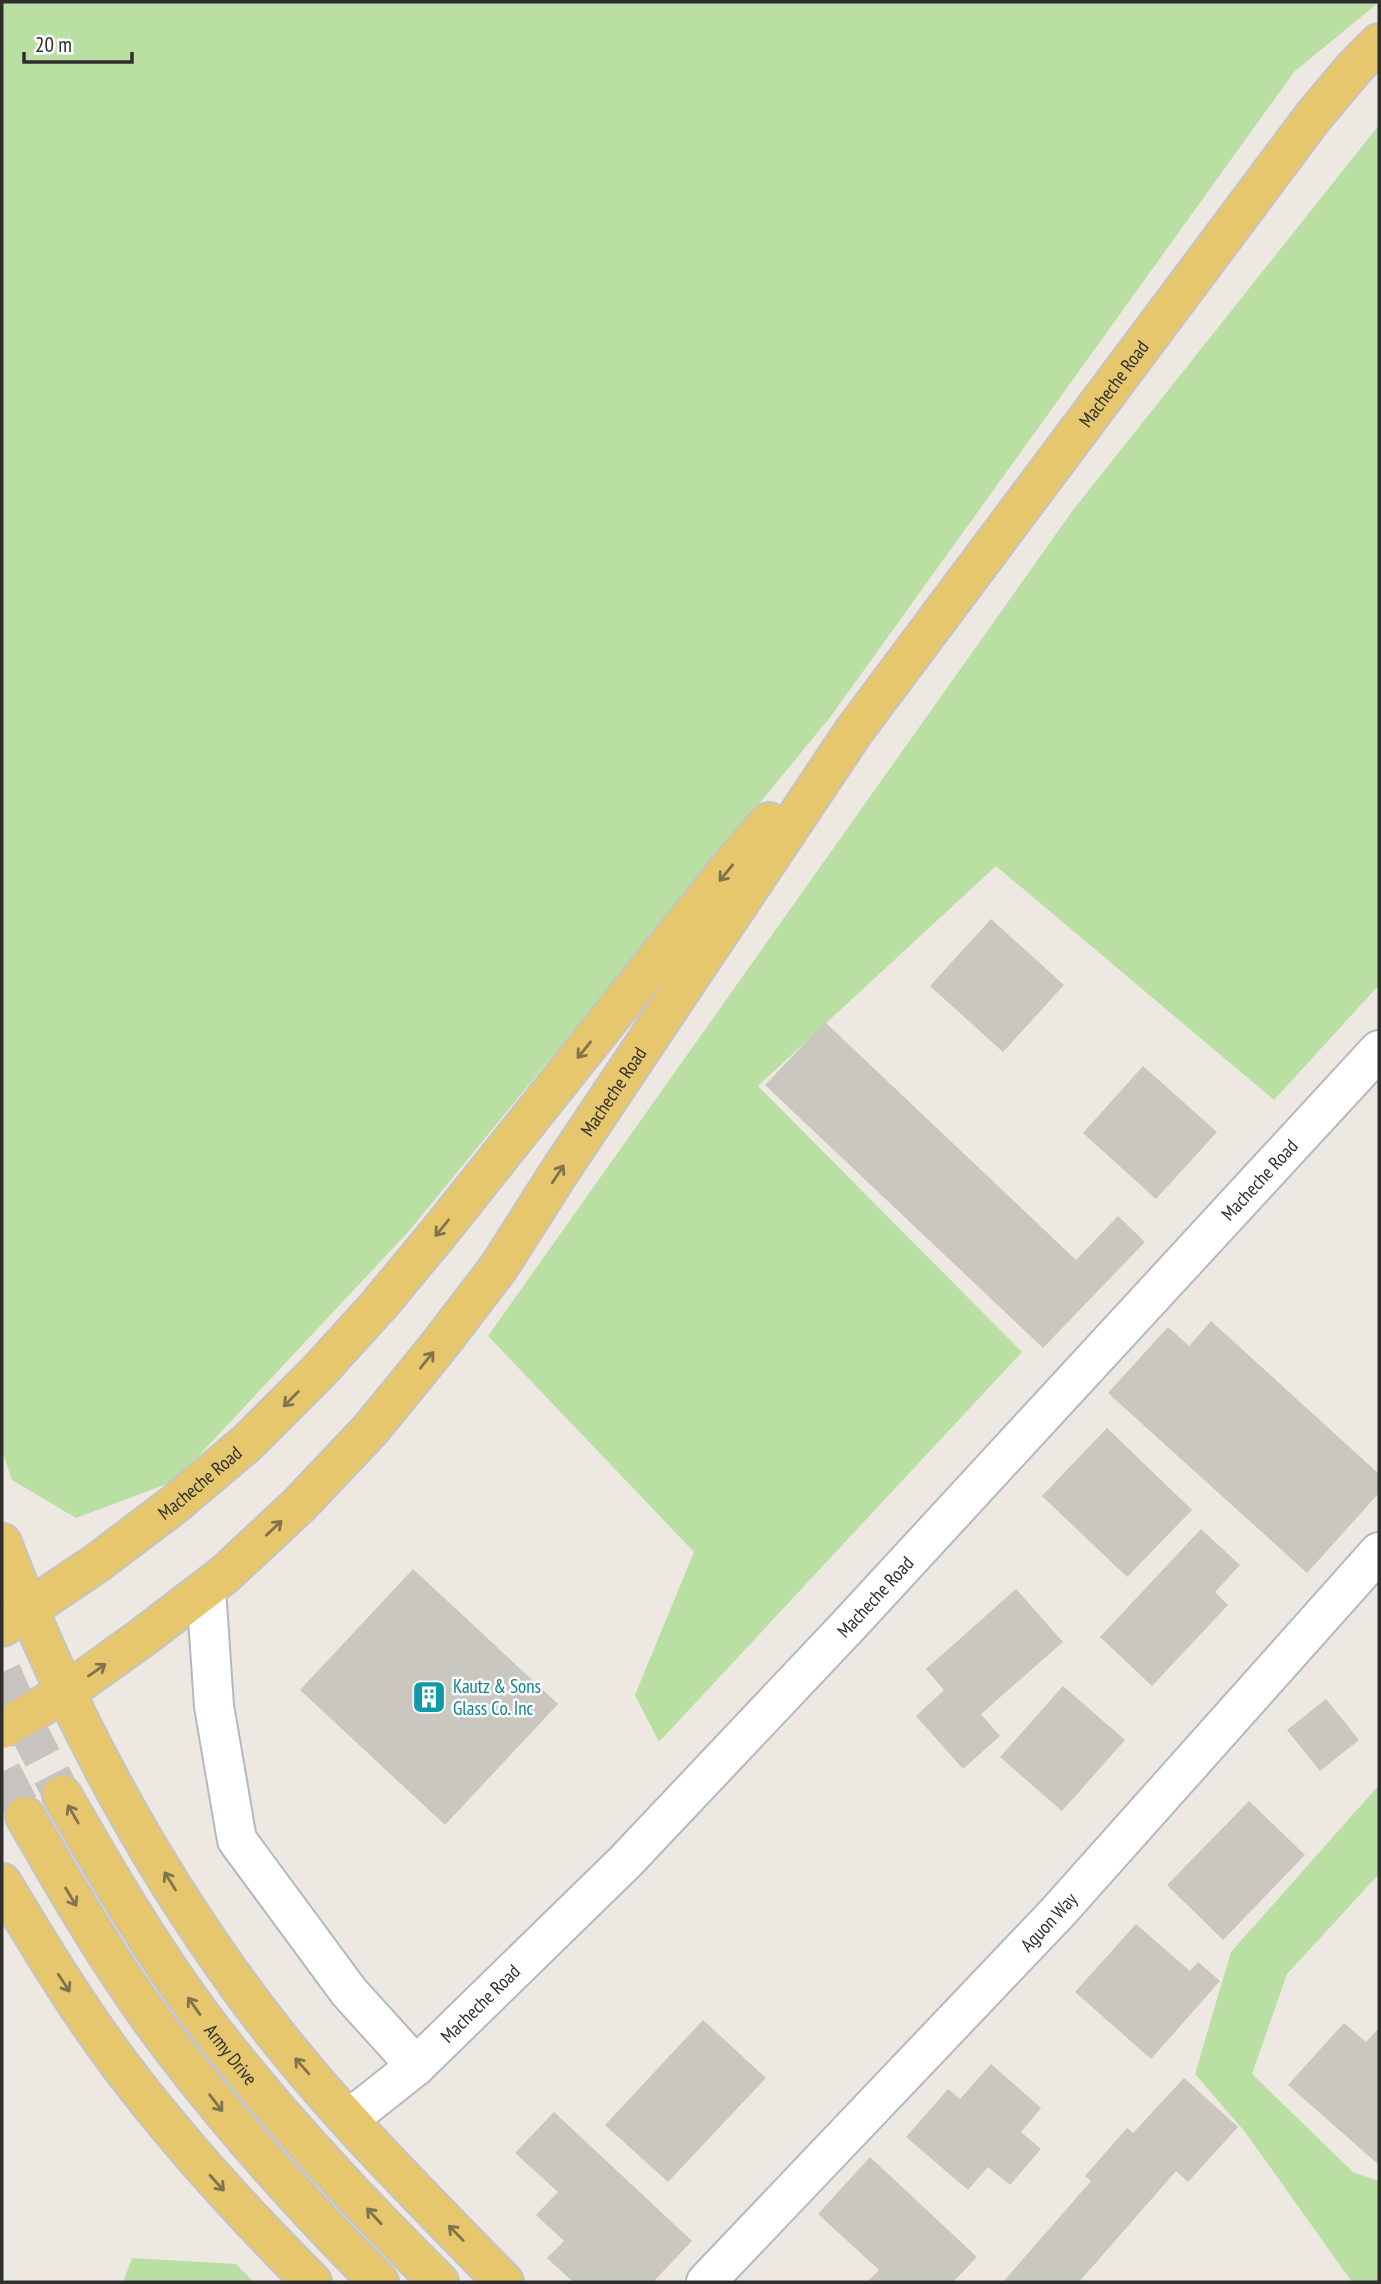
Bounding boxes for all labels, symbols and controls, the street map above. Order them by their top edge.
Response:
scale bar [24,21,133,65]
text: 20 m [35,31,72,58]
street label: Macheche Road [1073,336,1154,432]
one-way arrow [718,863,733,881]
one-way arrow [576,1041,591,1059]
street label: Macheche Road [575,1042,652,1140]
street label: Macheche Road [1216,1134,1303,1225]
one-way arrow [551,1165,565,1184]
one-way arrow [434,1219,450,1237]
one-way arrow [419,1352,435,1370]
one-way arrow [283,1390,300,1407]
street label: Macheche Road [153,1441,247,1525]
one-way arrow [265,1520,282,1537]
street label: Macheche Road [832,1551,918,1642]
one-way arrow [87,1663,106,1677]
place label: Kautz & Sons Glass Co. Inc [453,1674,541,1720]
building icon: Kautz & Sons Glass Co. Inc [410,1678,448,1716]
one-way arrow [65,1804,79,1824]
one-way arrow [163,1872,177,1892]
one-way arrow [65,1886,79,1906]
street label: Aguon Way [1015,1887,1083,1956]
street label: Macheche Road [435,1959,525,2048]
one-way arrow [58,1972,72,1992]
one-way arrow [187,1997,202,2016]
street label: Army Drive [199,2019,263,2090]
one-way arrow [294,2057,310,2075]
one-way arrow [208,2093,224,2111]
one-way arrow [209,2174,225,2192]
one-way arrow [366,2207,382,2225]
one-way arrow [448,2225,465,2242]

